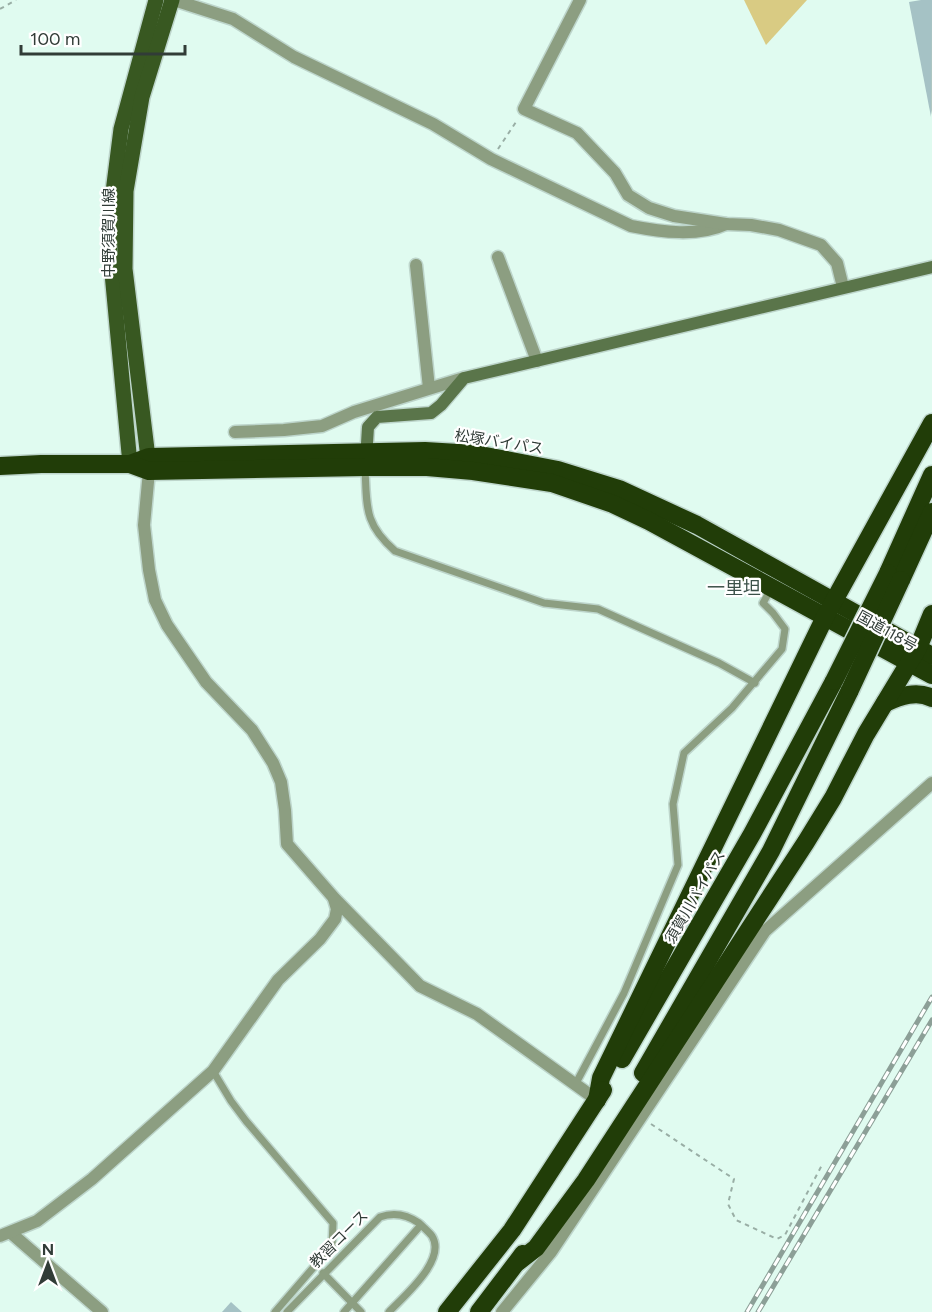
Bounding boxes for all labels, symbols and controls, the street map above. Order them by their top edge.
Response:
scale bar [21,18,184,56]
text: 100 m [30,28,80,50]
street label: 中野須賀川線 [100,188,118,278]
street label: 松塚バイパス [453,426,545,458]
district label: 一里坦 [707,577,761,599]
street label: 国道118号 [854,607,920,655]
street label: 須賀川バイパス [661,847,729,947]
street label: 教習コース [306,1206,372,1272]
north arrow [18,1234,78,1294]
text: N [42,1240,54,1259]

